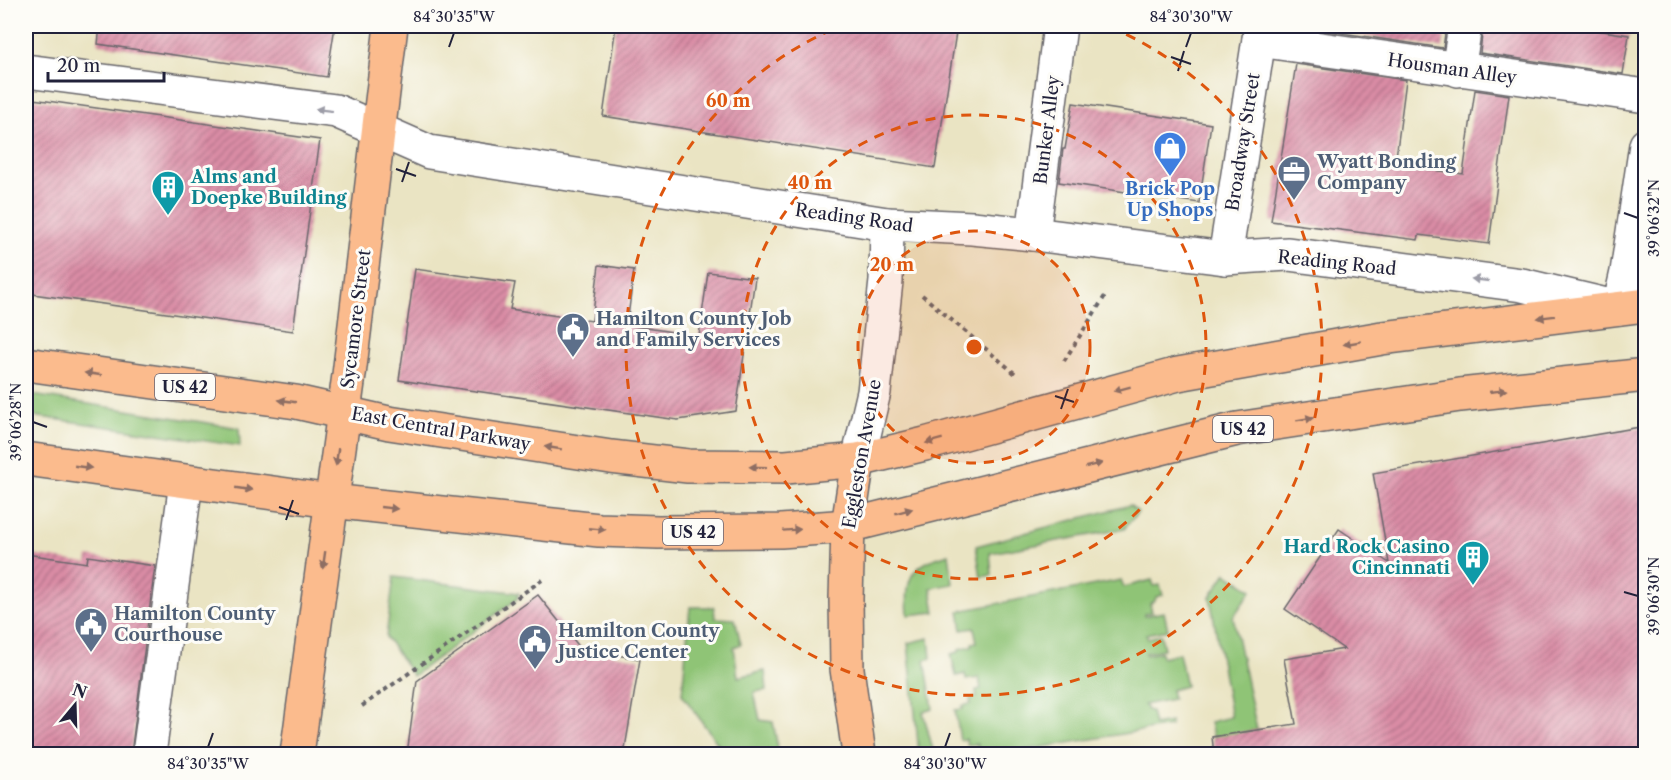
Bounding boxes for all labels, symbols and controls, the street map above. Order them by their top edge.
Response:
text: 84°30'35"W [413,7,495,26]
text: 84°30'30"W [1149,7,1233,26]
scale bar [48,45,164,83]
street label: Housman Alley [1386,49,1519,89]
text: 20 m [57,55,101,77]
street label: Broadway Street [1221,71,1265,213]
street label: Bunker Alley [1029,73,1065,186]
text: 60 m [706,90,750,112]
one-way arrow [314,105,333,115]
shop icon: Brick Pop Up Shops [1152,130,1188,177]
place label: Wyatt Bonding Company [1316,151,1457,194]
office icon: Wyatt Bonding Company [1276,154,1312,201]
place label: Alms and Doepke Building [190,166,347,209]
building icon: Alms and Doepke Building [150,169,186,216]
text: 40 m [788,172,832,194]
place label: Brick Pop Up Shops [1125,178,1215,221]
text: 39°06'32"N [1644,179,1663,257]
street label: Reading Road [793,199,915,237]
street label: Reading Road [1277,246,1397,280]
street label: Sycamore Street [337,247,376,390]
text: 20 m [870,254,914,276]
one-way arrow [1470,275,1489,284]
place label: Hamilton County Job and Family Services [596,308,792,351]
public building icon: Hamilton County Job and Family Services [555,311,591,358]
one-way arrow [1536,313,1555,322]
centre of rings [964,337,984,357]
one-way arrow [1343,339,1362,348]
one-way arrow [84,369,103,378]
road number: US 42 [155,374,215,400]
street label: Eggleston Avenue [838,378,886,530]
text: 39°06'28"N [6,383,25,461]
one-way arrow [1113,385,1131,395]
one-way arrow [1488,386,1507,396]
one-way arrow [277,396,296,405]
street label: East Central Parkway [350,402,533,456]
one-way arrow [1295,414,1314,423]
road number: US 42 [1213,416,1273,442]
one-way arrow [925,437,943,446]
one-way arrow [543,444,562,453]
one-way arrow [332,448,341,467]
one-way arrow [1085,459,1103,469]
one-way arrow [749,462,768,472]
one-way arrow [74,463,93,472]
one-way arrow [235,485,254,494]
one-way arrow [380,503,399,513]
one-way arrow [895,506,914,516]
road number: US 42 [663,519,723,545]
one-way arrow [588,524,607,534]
one-way arrow [783,525,802,535]
place label: Hard Rock Casino Cincinnati [1284,536,1451,579]
building icon: Hard Rock Casino Cincinnati [1455,539,1491,586]
one-way arrow [319,550,328,569]
text: 39°06'30"N [1644,557,1663,635]
place label: Hamilton County Courthouse [114,603,276,646]
public building icon: Hamilton County Courthouse [73,606,109,653]
place label: Hamilton County Justice Center [555,620,720,663]
public building icon: Hamilton County Justice Center [517,623,553,670]
north arrow [45,675,105,735]
text: N [70,679,90,703]
text: 84°30'35"W [167,754,249,773]
text: 84°30'30"W [903,754,987,773]

